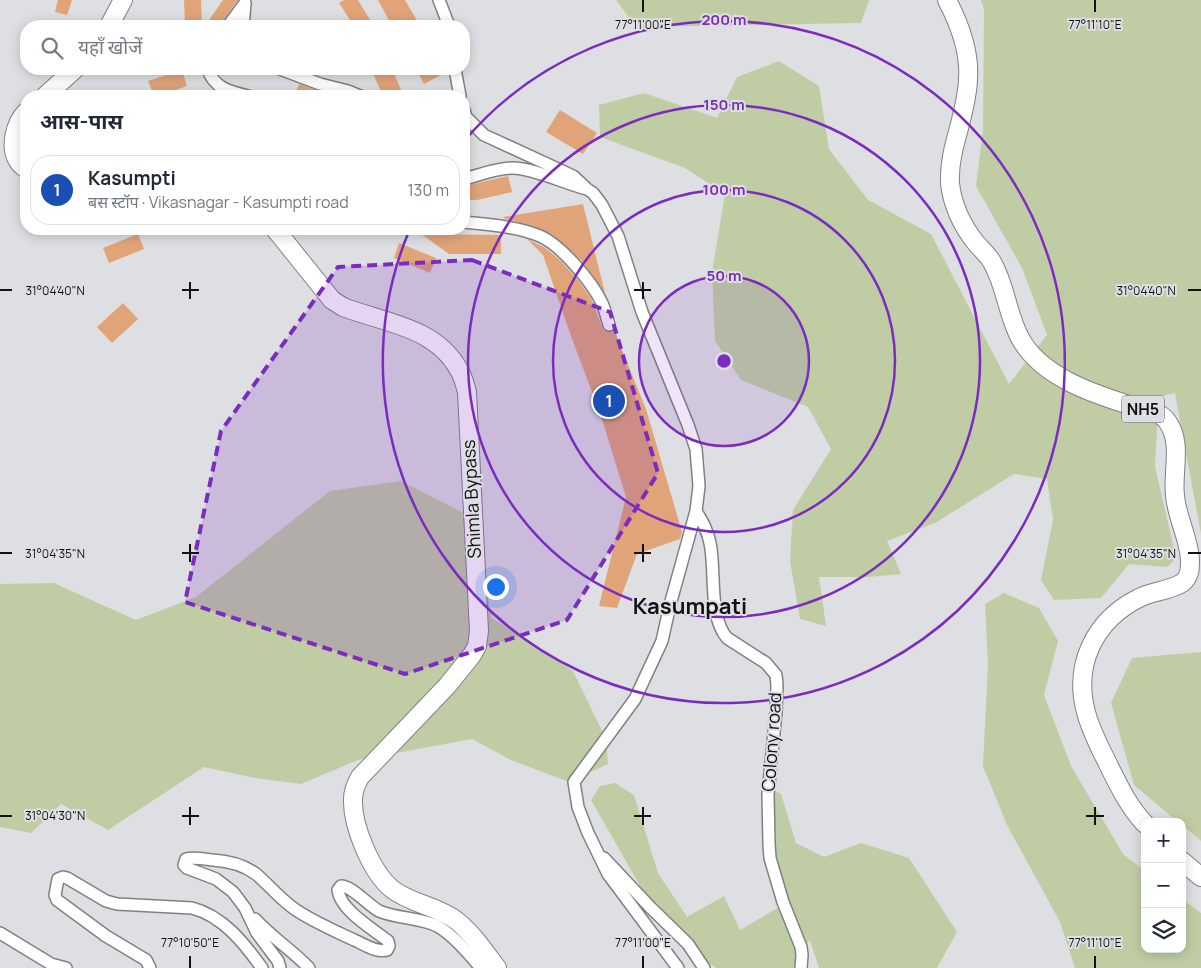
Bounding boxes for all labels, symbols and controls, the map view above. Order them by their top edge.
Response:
text: 200 m [701,9,747,30]
text: 77°11'00"E [615,16,671,33]
text: 77°11'10"E [1068,16,1122,33]
search box [20,20,470,75]
icon: search [38,34,66,62]
text: यहाँ खोजें [78,34,142,60]
text: 150 m [703,94,745,115]
text: आस-पास [40,107,123,135]
text: Kasumpti [88,165,176,191]
text: 1 [53,179,61,201]
text: 130 m [407,179,449,201]
text: 100 m [703,179,745,200]
text: बस स्टॉप · Vikasnagar - Kasumpti road [88,191,349,213]
text: 50 m [706,265,742,286]
text: 31°04'40"N [25,282,85,299]
text: 31°04'40"N [1116,282,1176,299]
centre of rings [715,352,733,370]
pin: 1 [593,382,625,420]
road number: NH5 [1122,396,1164,422]
street label: Shimla Bypass [456,439,486,559]
text: 31°04'35"N [25,545,85,562]
text: 31°04'35"N [1116,545,1176,562]
your location [483,574,509,600]
district label: Kasumpati [633,591,747,621]
street label: Colony road [756,691,786,792]
text: 31°04'30"N [25,807,85,824]
map controls [1141,818,1186,953]
button: + [1141,818,1186,863]
button: − [1141,863,1186,908]
button: layers [1141,908,1186,953]
text: 77°10'50"E [161,934,219,951]
text: 77°11'00"E [615,934,671,951]
text: 77°11'10"E [1068,934,1122,951]

